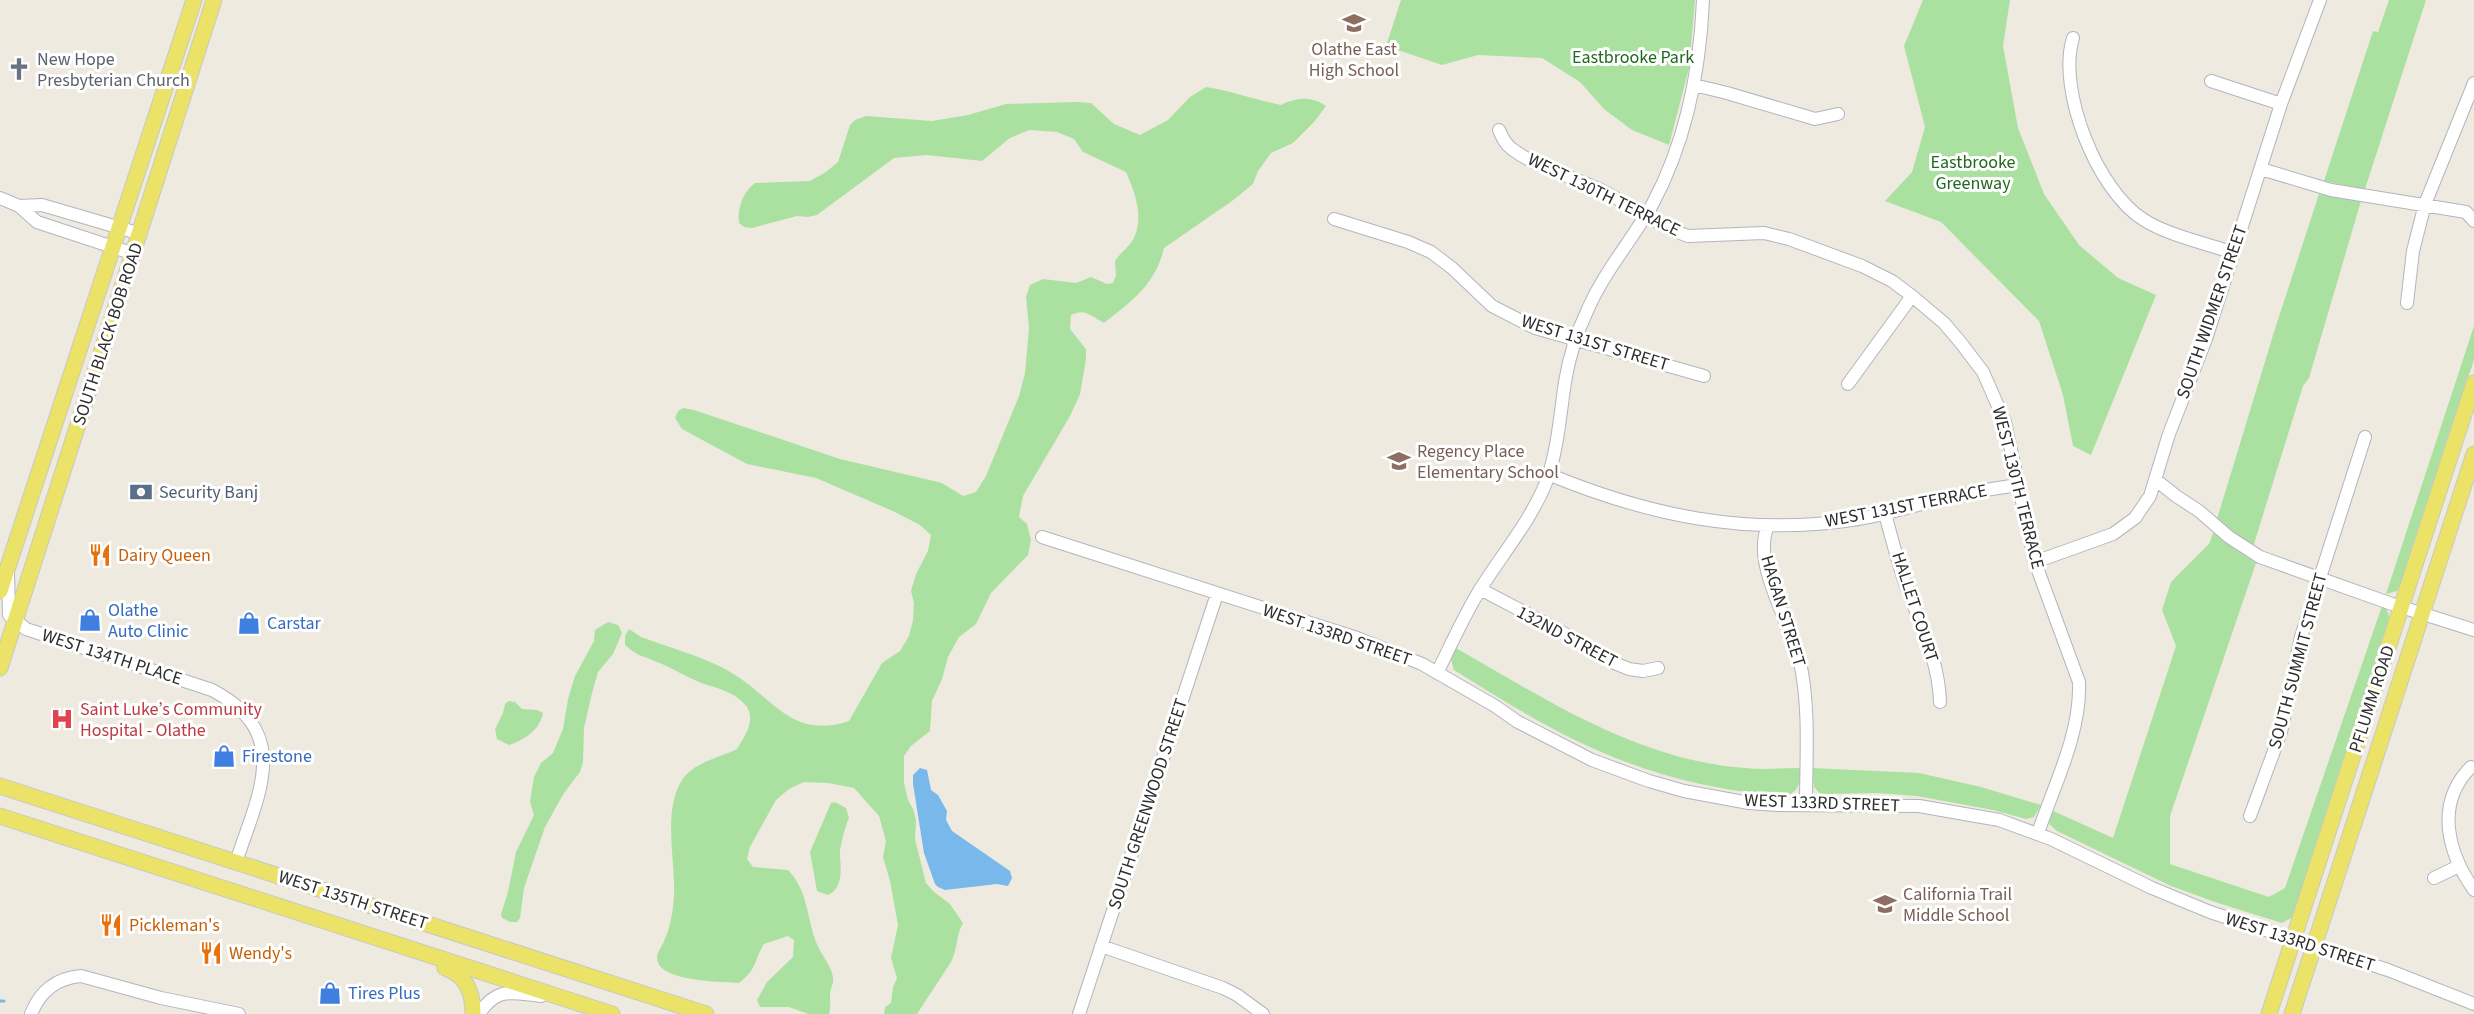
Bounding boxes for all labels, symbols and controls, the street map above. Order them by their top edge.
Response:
school or university icon: Olathe East High School [1341,10,1367,36]
place label: Olathe East High School [1309,37,1399,83]
park label: Eastbrooke Park [1572,45,1694,70]
place label: New Hope Presbyterian Church [37,47,190,93]
church icon: New Hope Presbyterian Church [6,56,32,82]
street label: WEST 130TH TERRACE [1524,147,1684,243]
park label: Eastbrooke Greenway [1931,150,2016,196]
street label: SOUTH WIDMER STREET [2171,221,2254,402]
street label: SOUTH BLACK BOB ROAD [67,239,149,429]
street label: WEST 131ST STREET [1518,309,1672,377]
street label: WEST 130TH TERRACE [1986,404,2050,572]
place label: Regency Place Elementary School [1417,439,1559,485]
school or university icon: Regency Place Elementary School [1386,448,1412,474]
street label: WEST 131ST TERRACE [1823,478,1989,534]
bank icon: Security Banj [128,479,154,505]
place label: Security Banj [159,480,258,505]
restaurant icon: Dairy Queen [87,542,113,568]
place label: Dairy Queen [118,543,211,568]
street label: HALLET COURT [1885,549,1945,666]
street label: HAGAN STREET [1754,552,1812,670]
street label: SOUTH SUMMIT STREET [2262,570,2334,752]
place label: Olathe Auto Clinic [108,598,188,644]
street label: WEST 133RD STREET [1259,598,1415,672]
street label: 132ND STREET [1512,600,1622,674]
shop icon: Olathe Auto Clinic [77,607,103,633]
shop icon: Carstar [236,610,262,636]
place label: Carstar [267,611,321,636]
street label: WEST 134TH PLACE [39,623,185,691]
street label: PFLUMM ROAD [2343,642,2401,756]
street label: SOUTH GREENWOOD STREET [1102,695,1194,913]
place label: Saint Luke’s Community Hospital - Olathe [80,697,262,743]
hospital icon: Saint Luke’s Community Hospital - Olathe [49,706,75,732]
shop icon: Firestone [211,743,237,769]
place label: Firestone [242,744,312,769]
street label: WEST 133RD STREET [1744,788,1901,818]
street label: WEST 135TH STREET [275,864,431,936]
place label: California Trail Middle School [1903,882,2012,928]
school or university icon: California Trail Middle School [1872,891,1898,917]
street label: WEST 133RD STREET [2222,906,2378,978]
restaurant icon: Pickleman's [98,912,124,938]
place label: Pickleman's [129,913,220,938]
restaurant icon: Wendy's [198,940,224,966]
place label: Wendy's [229,941,292,966]
shop icon: Tires Plus [317,980,343,1006]
place label: Tires Plus [348,981,420,1006]

